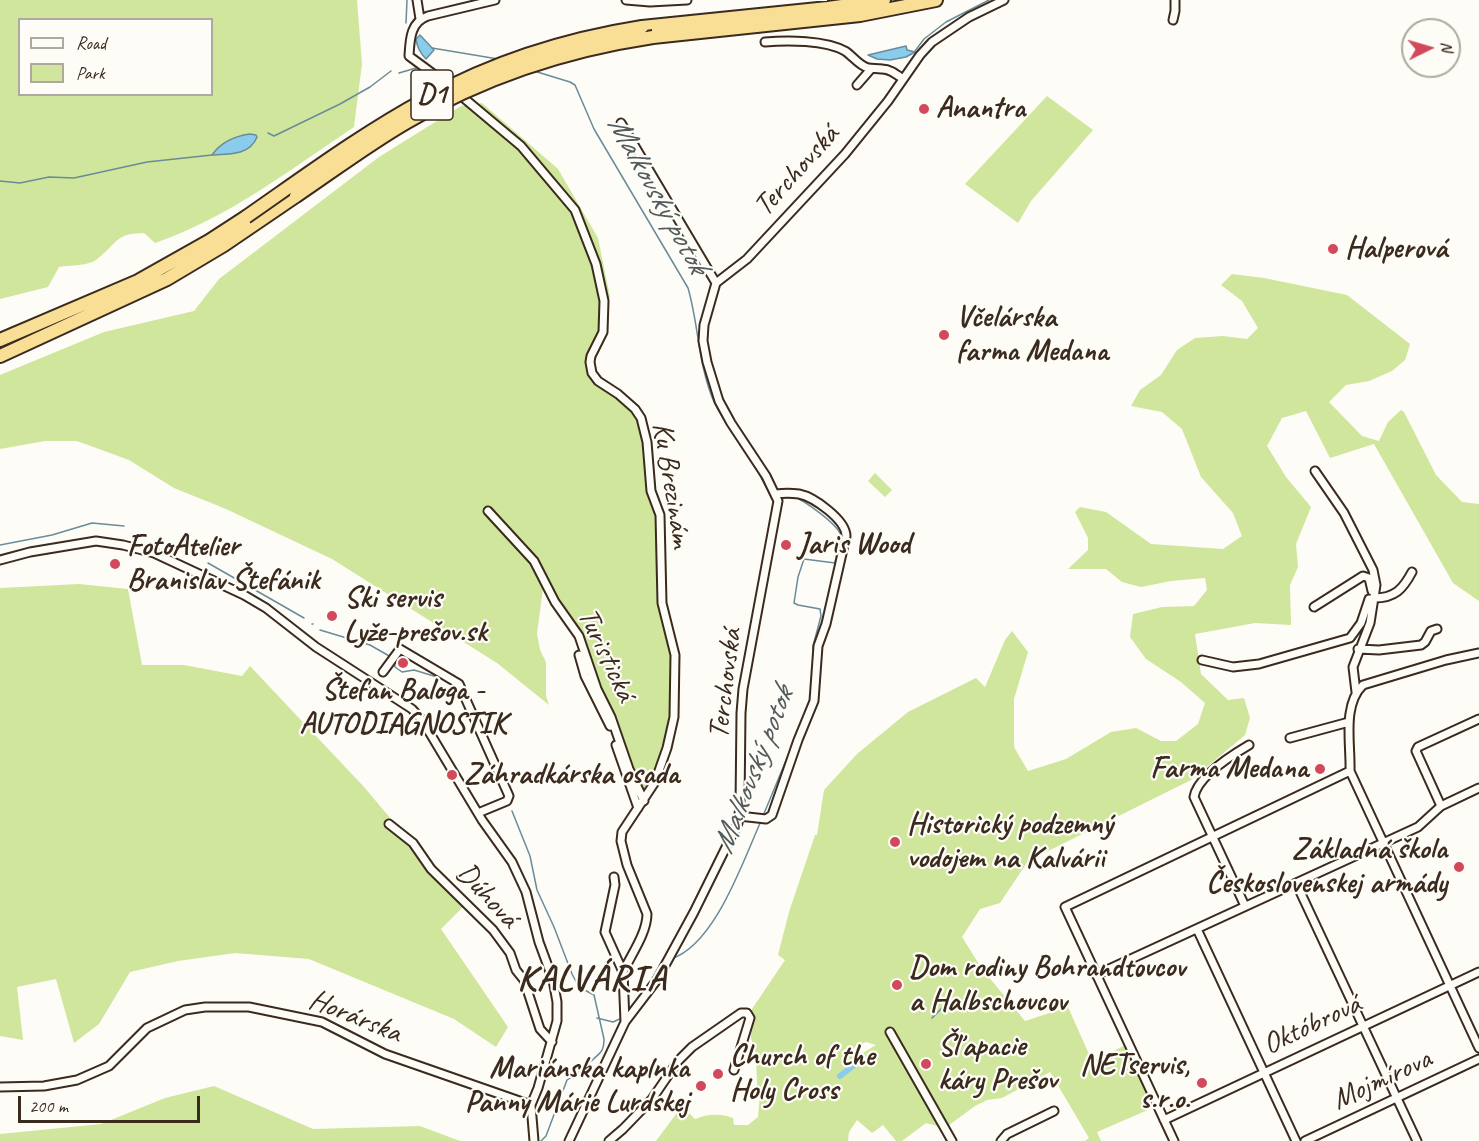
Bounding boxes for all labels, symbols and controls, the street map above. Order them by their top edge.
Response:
legend [18,18,213,96]
north arrow [1401,18,1461,78]
text: Road [76,32,106,54]
text: N [1437,41,1457,52]
text: Park [76,62,105,84]
road number: D1 [411,70,453,120]
place label: Anantra [936,91,1025,127]
marker: Anantra [917,102,931,116]
water label: Malkovský potok [598,110,716,280]
street label: Terchovská [747,118,847,224]
place label: Halperová [1345,231,1447,267]
marker: Halperová [1326,242,1340,256]
place label: Včelárska farma Medana [956,300,1108,370]
marker: Včelárska farma Medana [937,328,951,342]
street label: Ku Brezinám [643,420,699,550]
place label: Jaris Wood [798,527,910,563]
place label: FotoAtelier Branislav Štefánik [127,529,319,600]
marker: Jaris Wood [779,538,793,552]
marker: FotoAtelier Branislav Štefánik [108,557,122,571]
place label: Ski servis Lyže-prešov.sk [344,581,487,652]
street label: Turistická [569,603,643,707]
marker: Ski servis Lyže-prešov.sk [325,609,339,623]
street label: Terchovská [701,627,751,741]
marker: Štefan Baloga - AUTODIAGNOSTIK [396,656,410,670]
place label: Štefan Baloga - AUTODIAGNOSTIK [299,673,507,744]
water label: Malkovský potok [705,683,803,859]
place label: Farma Medana [1150,751,1308,787]
place label: Záhradkárska osada [464,757,679,793]
marker: Farma Medana [1313,762,1327,776]
marker: Záhradkárska osada [445,768,459,782]
place label: Historický podzemný vodojem na Kalvárii [907,807,1113,878]
place label: Základná škola Československej armády [1206,832,1447,902]
marker: Historický podzemný vodojem na Kalvárii [888,835,902,849]
street label: Dúhová [448,856,526,936]
marker: Základná škola Československej armády [1452,860,1466,874]
place label: Dom rodiny Bohrandtovcov a Halbschovcov [909,950,1185,1020]
district label: KALVÁRIA [518,959,666,1003]
marker: Dom rodiny Bohrandtovcov a Halbschovcov [890,978,904,992]
street label: Horárska [304,982,406,1052]
street label: Októbrová [1257,987,1367,1063]
place label: Šľapacie káry Prešov [938,1029,1057,1100]
place label: Church of the Holy Cross [730,1039,874,1110]
street label: Mojmírova [1327,1041,1437,1119]
place label: NETservis, s.r.o. [1080,1048,1190,1118]
place label: Mariánska kaplnka Panny Márie Lurdskej [465,1051,689,1122]
marker: Šľapacie káry Prešov [919,1057,933,1071]
marker: Church of the Holy Cross [711,1067,725,1081]
marker: NETservis, s.r.o. [1195,1076,1209,1090]
marker: Mariánska kaplnka Panny Márie Lurdskej [694,1079,708,1093]
scale bar [21,1084,202,1122]
text: 200 m [29,1095,68,1117]

